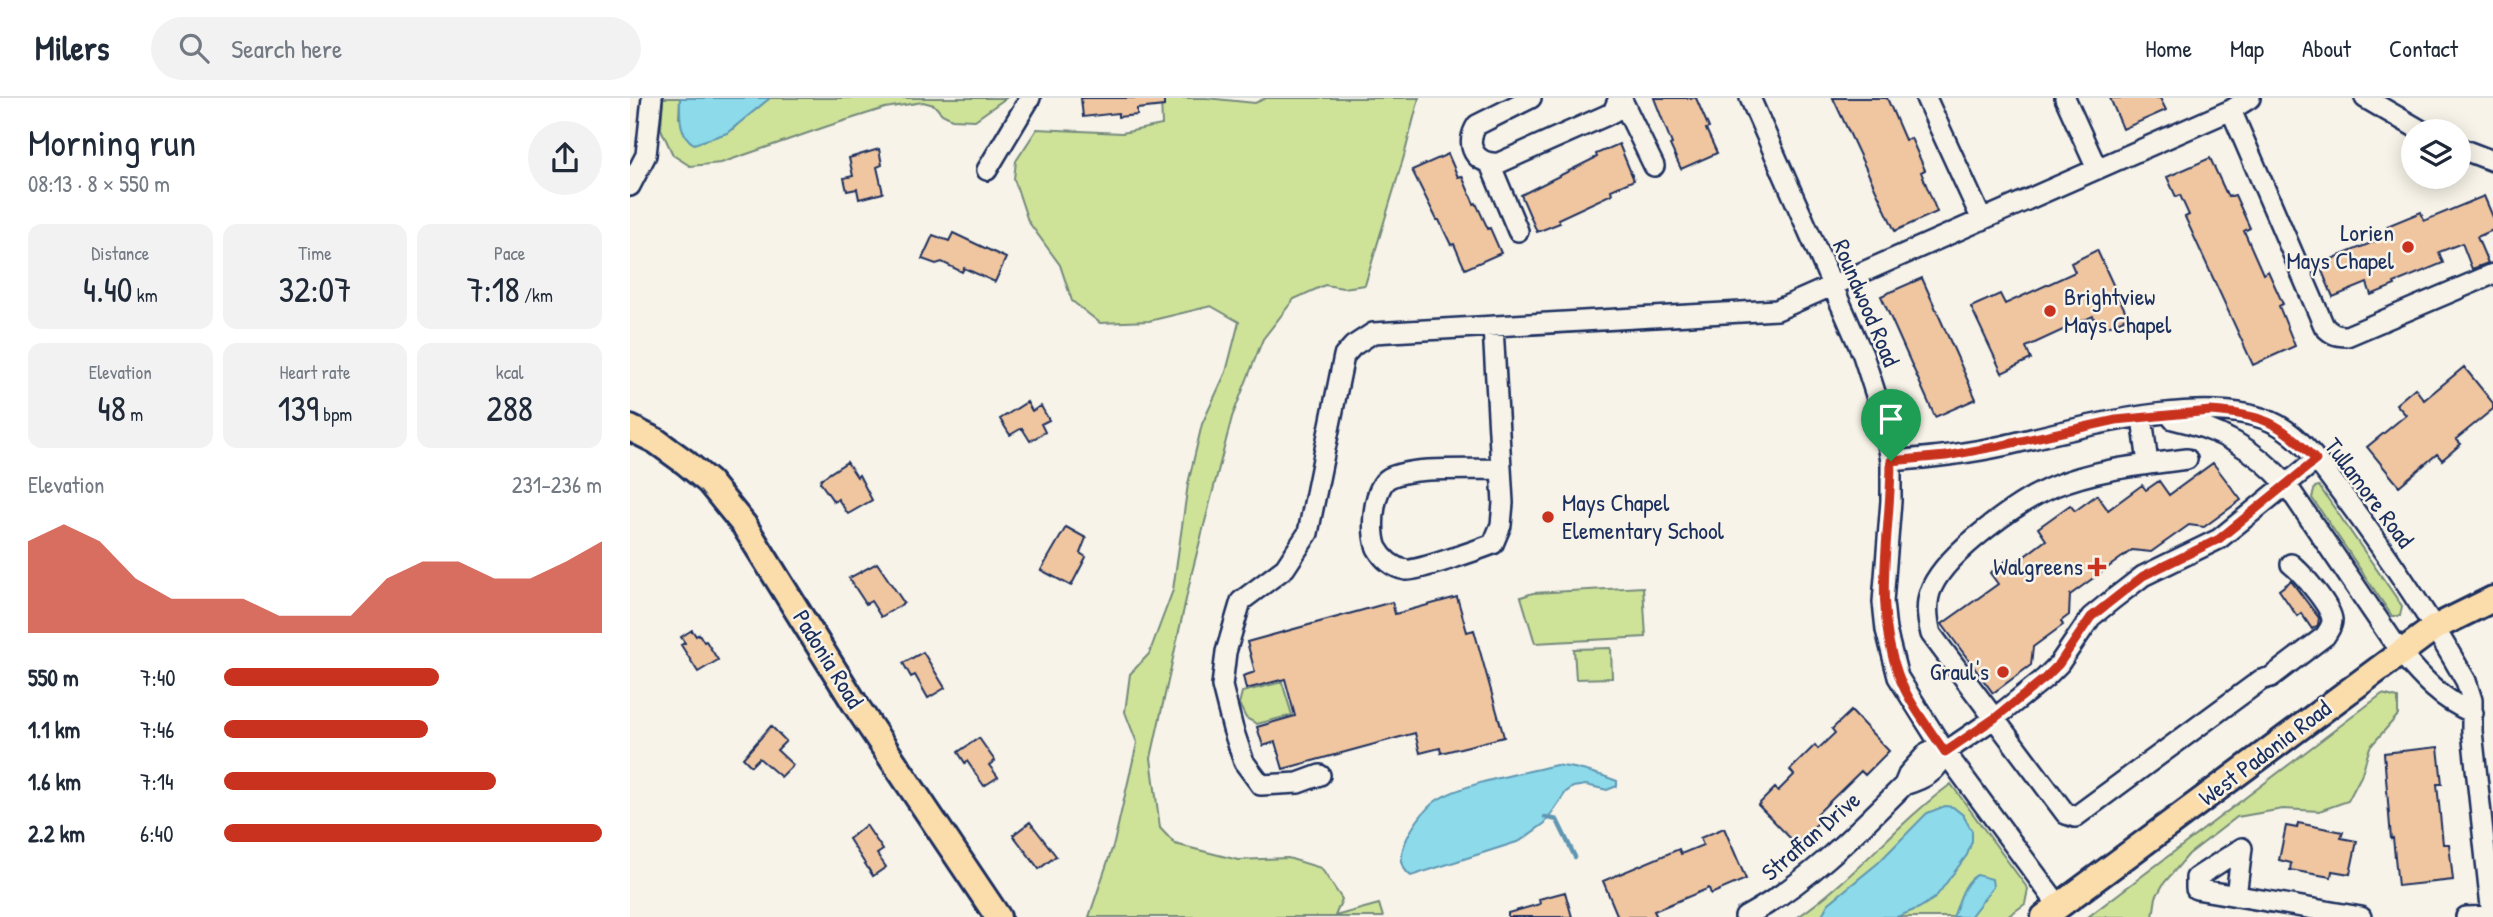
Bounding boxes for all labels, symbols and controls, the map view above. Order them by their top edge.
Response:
search box [151,17,641,80]
text: Milers [35,26,109,70]
icon: search [175,29,213,67]
text: Search here [231,31,342,66]
text: Home [2145,32,2192,64]
text: Map [2230,32,2264,64]
text: About [2302,32,2351,64]
text: Contact [2389,32,2458,64]
text: Morning run [28,116,196,168]
map controls [2401,119,2471,189]
button: layers [2401,119,2471,189]
button: share [528,121,602,195]
text: 08:13 · 8 × 550 m [28,168,170,199]
place label: Lorien Mays Chapel [2287,216,2395,276]
street label: Roundwood Road [1826,234,1908,371]
marker: Lorien Mays Chapel [2400,239,2416,255]
text: Distance [91,240,149,266]
text: Time [298,240,332,266]
text: Pace [494,240,525,266]
text: 4.40 [83,266,132,313]
text: 32:07 [278,266,352,313]
text: 7:18 [466,266,520,313]
place label: Brightview Mays Chapel [2064,280,2172,340]
text: km [132,282,158,308]
text: /km [520,282,553,308]
marker: Brightview Mays Chapel [2042,303,2058,319]
text: Elevation [89,359,152,385]
text: Heart rate [280,359,350,385]
text: kcal [496,359,524,385]
text: 48 [98,385,126,432]
text: 139 [278,385,319,432]
text: 288 [486,385,533,432]
pin [1861,389,1921,461]
icon: arrive [1872,400,1910,438]
text: m [126,401,143,427]
text: bpm [319,401,352,427]
street label: Tullamore Road [2318,431,2422,554]
text: Elevation [28,469,104,500]
text: 231–236 m [512,469,602,500]
place label: Mays Chapel Elementary School [1562,486,1725,546]
marker: Mays Chapel Elementary School [1540,509,1556,525]
place label: Walgreens [1993,550,2083,582]
marker: Walgreens [2089,559,2105,575]
street label: Padonia Road [786,603,872,714]
place label: Graul's [1930,655,1989,687]
text: 550 m [28,662,79,693]
text: 7:40 [140,662,176,693]
marker: Graul's [1995,664,2011,680]
street label: West Padonia Road [2192,692,2337,812]
text: 1.1 km [28,714,80,745]
text: 7:46 [140,714,175,745]
text: 1.6 km [28,766,81,797]
text: 7:14 [140,766,174,797]
street label: Straffan Drive [1754,783,1867,887]
text: 2.2 km [28,818,85,849]
text: 6:40 [140,818,173,849]

